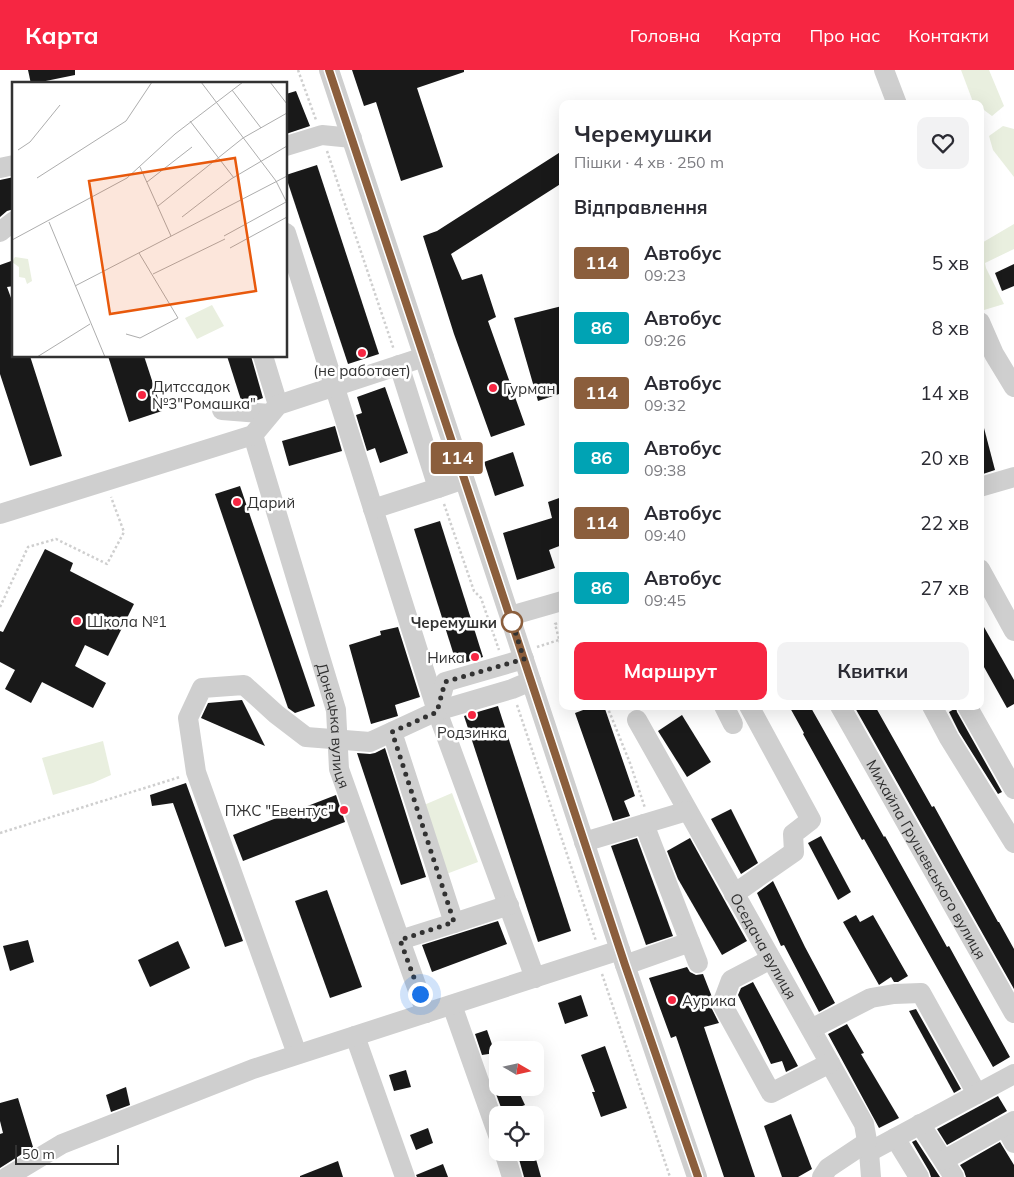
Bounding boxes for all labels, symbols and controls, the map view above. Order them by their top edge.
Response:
text: Карта [25,20,99,50]
text: Головна [630,24,701,47]
text: Карта [729,24,782,47]
text: Про нас [810,24,880,47]
text: Контакти [908,24,989,47]
inset map [12,82,288,358]
button: heart [917,117,969,169]
text: Черемушки [574,118,712,148]
text: Пішки · 4 хв · 250 m [574,152,724,172]
text: Відправлення [574,195,708,219]
text: Автобус [644,241,722,265]
text: 114 [585,251,618,274]
text: 5 хв [932,251,969,275]
text: 09:23 [644,265,686,285]
text: Автобус [644,306,722,330]
text: 86 [591,316,612,339]
text: 8 хв [932,316,969,340]
text: 09:26 [644,330,686,350]
marker: (не работает) [356,347,368,359]
place label: (не работает) [313,361,411,380]
text: Автобус [644,371,722,395]
place label: Дитссадок №3"Ромашка" [152,377,256,413]
place label: Гурман [503,379,555,398]
text: 114 [585,381,618,404]
text: 14 хв [920,381,969,405]
marker: Гурман [487,382,499,394]
marker: Дитссадок №3"Ромашка" [136,389,148,401]
text: 09:32 [644,395,686,415]
text: Автобус [644,436,722,460]
line badge: 114 [428,442,486,474]
text: 114 [441,446,473,469]
text: 86 [591,446,612,469]
text: 20 хв [920,446,969,470]
text: 09:38 [644,460,686,480]
place label: Дарий [247,493,295,512]
marker: Дарий [231,496,243,508]
text: Автобус [644,501,722,525]
text: 114 [585,511,618,534]
text: 22 хв [920,511,969,535]
text: 09:40 [644,525,686,545]
text: Автобус [644,566,722,590]
text: 86 [591,576,612,599]
text: 27 хв [920,576,969,600]
text: 09:45 [644,590,686,610]
marker: Черемушки [501,611,523,633]
place label: Школа №1 [87,612,167,631]
place label: Черемушки [411,613,497,632]
marker: Школа №1 [71,615,83,627]
button: Маршрут [574,642,767,700]
button: Квитки [777,642,969,700]
place label: Ника [427,648,465,667]
marker: Ника [469,651,481,663]
street label: Донецька вулиця [313,660,355,791]
marker: Родзинка [466,709,478,721]
place label: Родзинка [437,723,507,742]
street label: Михайла Грушевського вулиця [863,756,991,962]
place label: ПЖС "Евентус" [225,801,334,820]
marker: ПЖС "Евентус" [338,804,350,816]
street label: Оседача вулиця [727,889,801,1002]
your location [408,982,433,1007]
place label: Аурика [682,991,736,1010]
marker: Аурика [666,994,678,1006]
north arrow [489,1041,544,1096]
map controls [489,1041,544,1161]
button: locate [489,1106,544,1161]
scale bar [15,1142,119,1165]
text: 50 m [22,1145,55,1163]

